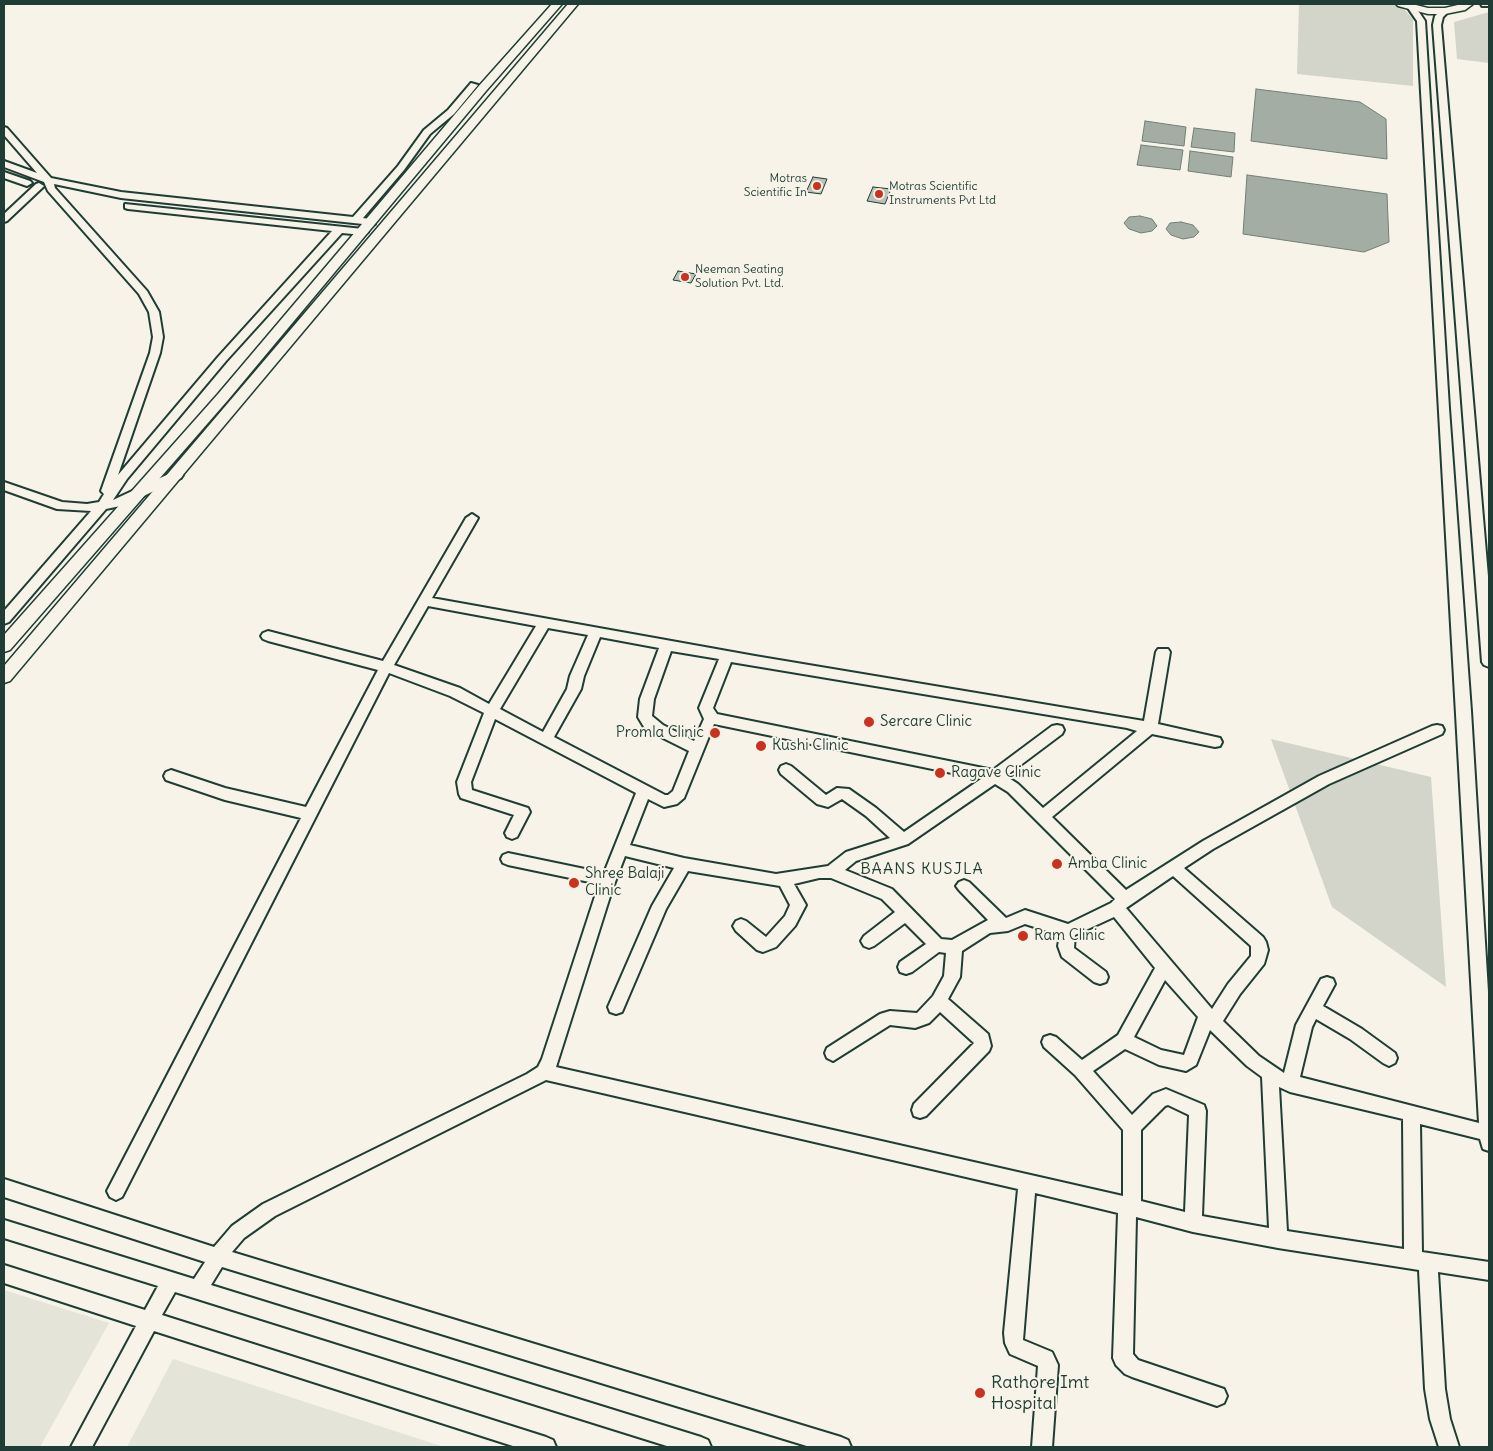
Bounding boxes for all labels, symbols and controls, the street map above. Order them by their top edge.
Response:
place label: Motras Scientific In [744,172,807,200]
marker: Motras Scientific In [811,180,823,192]
place label: Motras Scientific Instruments Pvt Ltd [889,180,996,208]
marker: Motras Scientific Instruments Pvt Ltd [873,188,885,200]
place label: Neeman Seating Solution Pvt. Ltd. [695,263,784,291]
marker: Neeman Seating Solution Pvt. Ltd. [679,271,691,283]
place label: Sercare Clinic [880,713,972,731]
marker: Sercare Clinic [862,715,876,729]
place label: Promla Clinic [616,724,704,742]
marker: Promla Clinic [708,726,722,740]
place label: Kushi Clinic [772,737,849,755]
marker: Kushi Clinic [754,739,768,753]
place label: Ragave Clinic [951,764,1041,782]
marker: Ragave Clinic [933,766,947,780]
place label: Amba Clinic [1068,855,1147,873]
marker: Amba Clinic [1050,857,1064,871]
district label: BAANS KUSJLA [859,859,985,879]
place label: Shree Balaji Clinic [585,865,664,900]
marker: Shree Balaji Clinic [567,876,581,890]
place label: Ram Clinic [1034,927,1105,945]
marker: Ram Clinic [1016,929,1030,943]
place label: Rathore Imt Hospital [991,1372,1089,1415]
marker: Rathore Imt Hospital [973,1386,987,1400]

